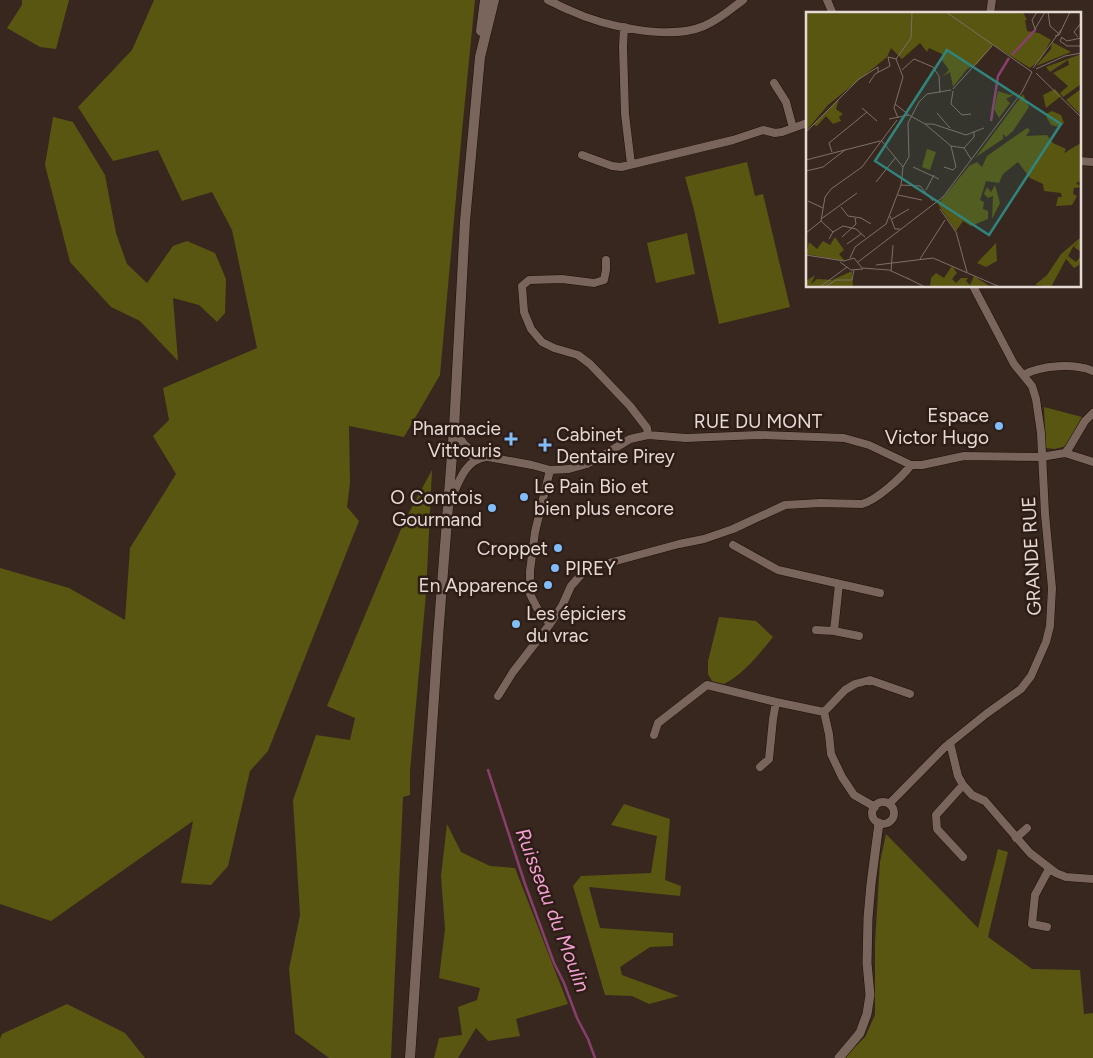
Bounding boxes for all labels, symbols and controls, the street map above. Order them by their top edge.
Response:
inset map [806,12,1080,288]
place label: Espace Victor Hugo [885,404,989,449]
street label: RUE DU MONT [694,410,823,433]
place label: Pharmacie Vittouris [412,417,501,462]
marker: Espace Victor Hugo [993,420,1005,432]
place label: Cabinet Dentaire Pirey [556,423,675,468]
marker: Pharmacie Vittouris [505,433,517,445]
marker: Cabinet Dentaire Pirey [538,438,552,452]
place label: Le Pain Bio et bien plus encore [534,475,674,520]
place label: O Comtois Gourmand [390,486,482,531]
marker: Le Pain Bio et bien plus encore [518,491,530,503]
street label: GRANDE RUE [1017,496,1046,616]
marker: O Comtois Gourmand [486,502,498,514]
place label: Croppet [477,537,548,560]
marker: Croppet [552,542,564,554]
place label: PIREY [565,557,616,580]
marker: PIREY [549,562,561,574]
place label: En Apparence [418,574,538,597]
marker: En Apparence [542,579,554,591]
place label: Les épiciers du vrac [526,602,626,647]
marker: Les épiciers du vrac [510,618,522,630]
water label: Ruisseau du Moulin [511,825,595,995]

